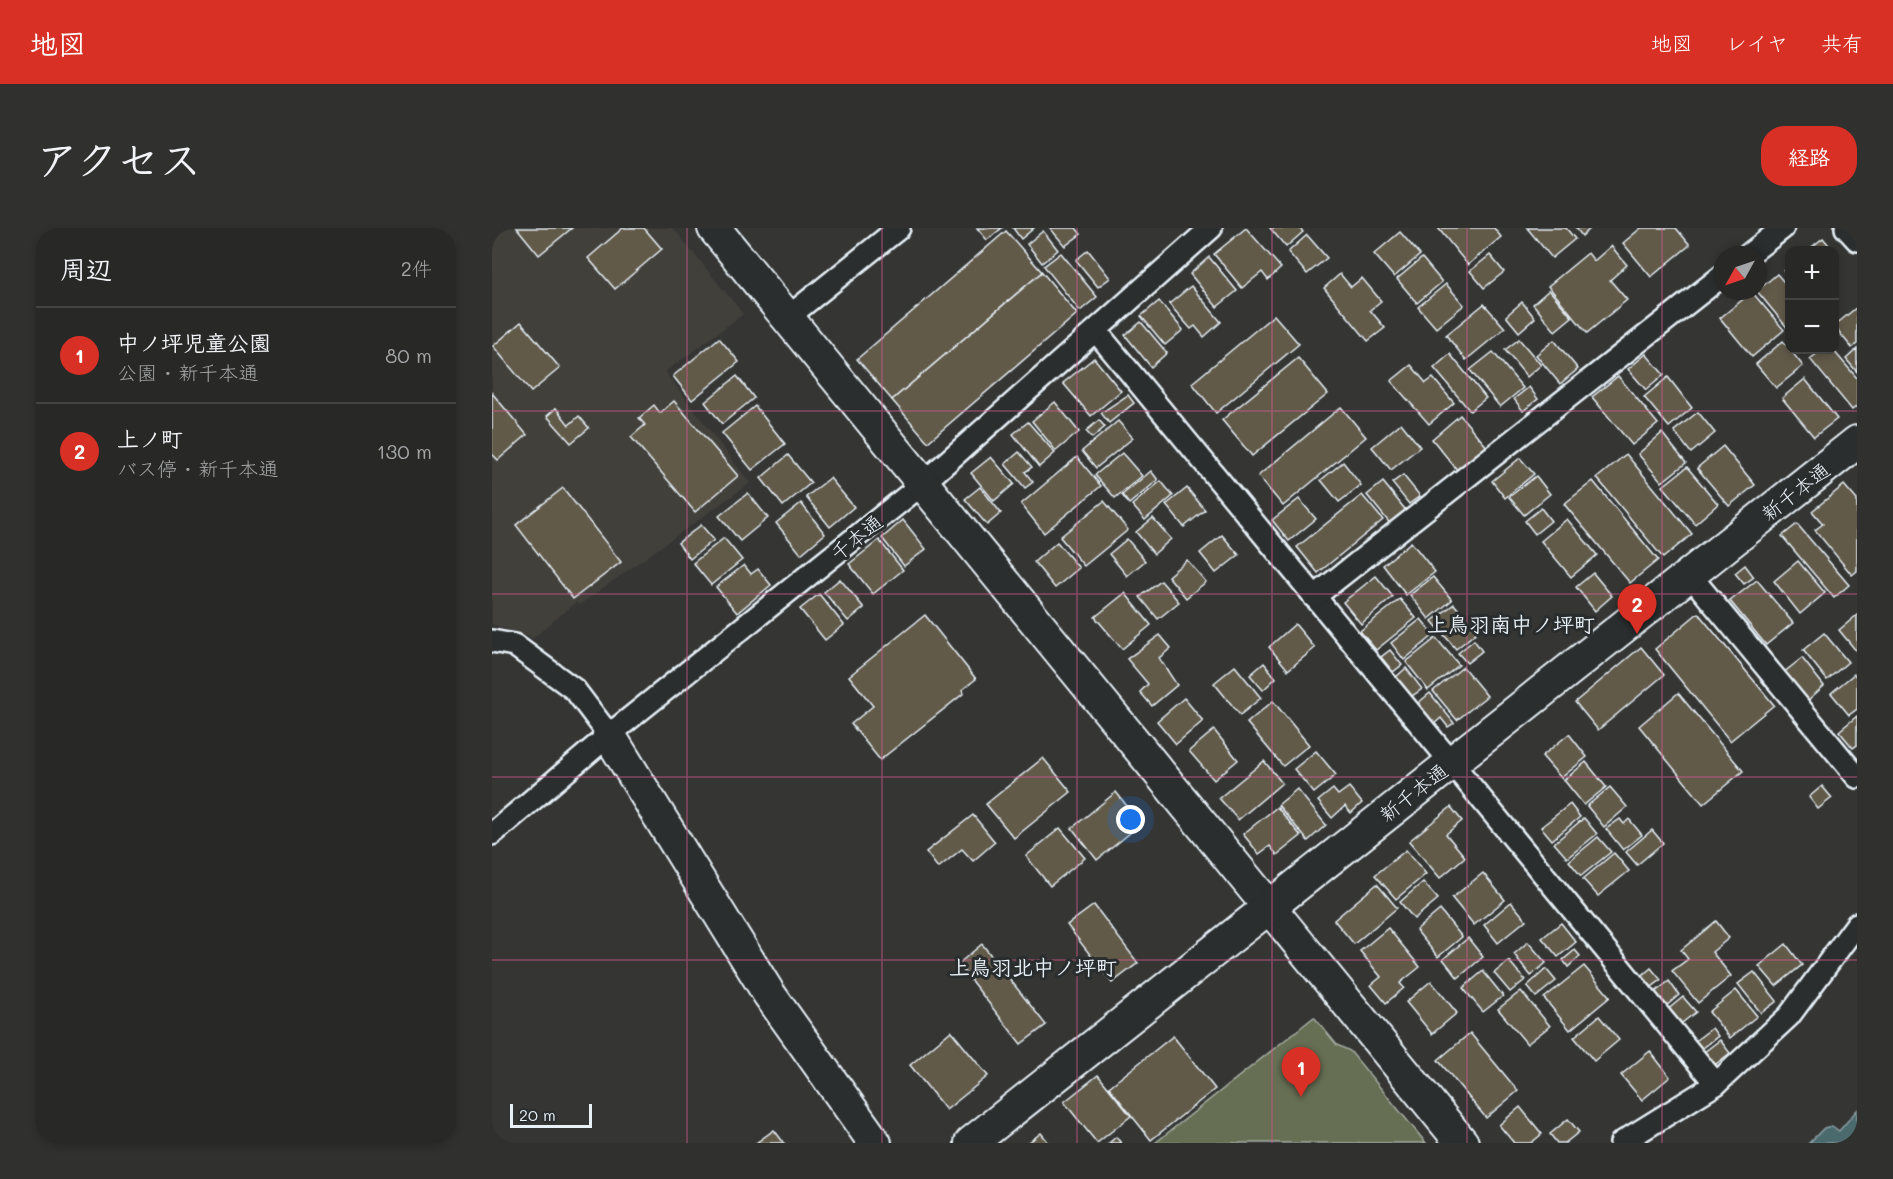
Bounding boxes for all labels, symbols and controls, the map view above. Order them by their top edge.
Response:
text: 地図 [30,25,86,61]
text: 地図 [1651,29,1693,56]
text: レイヤ [1726,29,1788,56]
text: 共有 [1821,29,1863,56]
button: 経路 [1761,126,1857,186]
text: アクセス [36,131,201,186]
north arrow [1713,246,1767,300]
map controls [1785,246,1839,354]
button: + [1785,246,1839,300]
text: 周辺 [60,252,112,286]
text: 2件 [401,255,432,281]
button: − [1785,300,1839,354]
text: 中ノ坪児童公園 [117,328,271,357]
text: 1 [75,342,84,368]
text: 80 m [385,342,432,368]
text: 公園 · 新千本通 [117,359,259,385]
text: 上ノ町 [117,424,183,453]
text: 2 [74,438,85,464]
text: 130 m [377,438,432,464]
text: バス停 · 新千本通 [117,455,279,481]
street label: 新千本通 [1755,456,1835,526]
street label: 千本通 [825,508,887,566]
pin: 2 [1618,584,1656,634]
district label: 上鳥羽南中ノ坪町 [1427,610,1595,637]
street label: 新千本通 [1373,757,1453,827]
your location [1116,805,1145,834]
district label: 上鳥羽北中ノ坪町 [949,953,1117,980]
pin: 1 [1282,1048,1320,1097]
scale bar [510,1101,592,1128]
text: 20 m [519,1104,556,1125]

